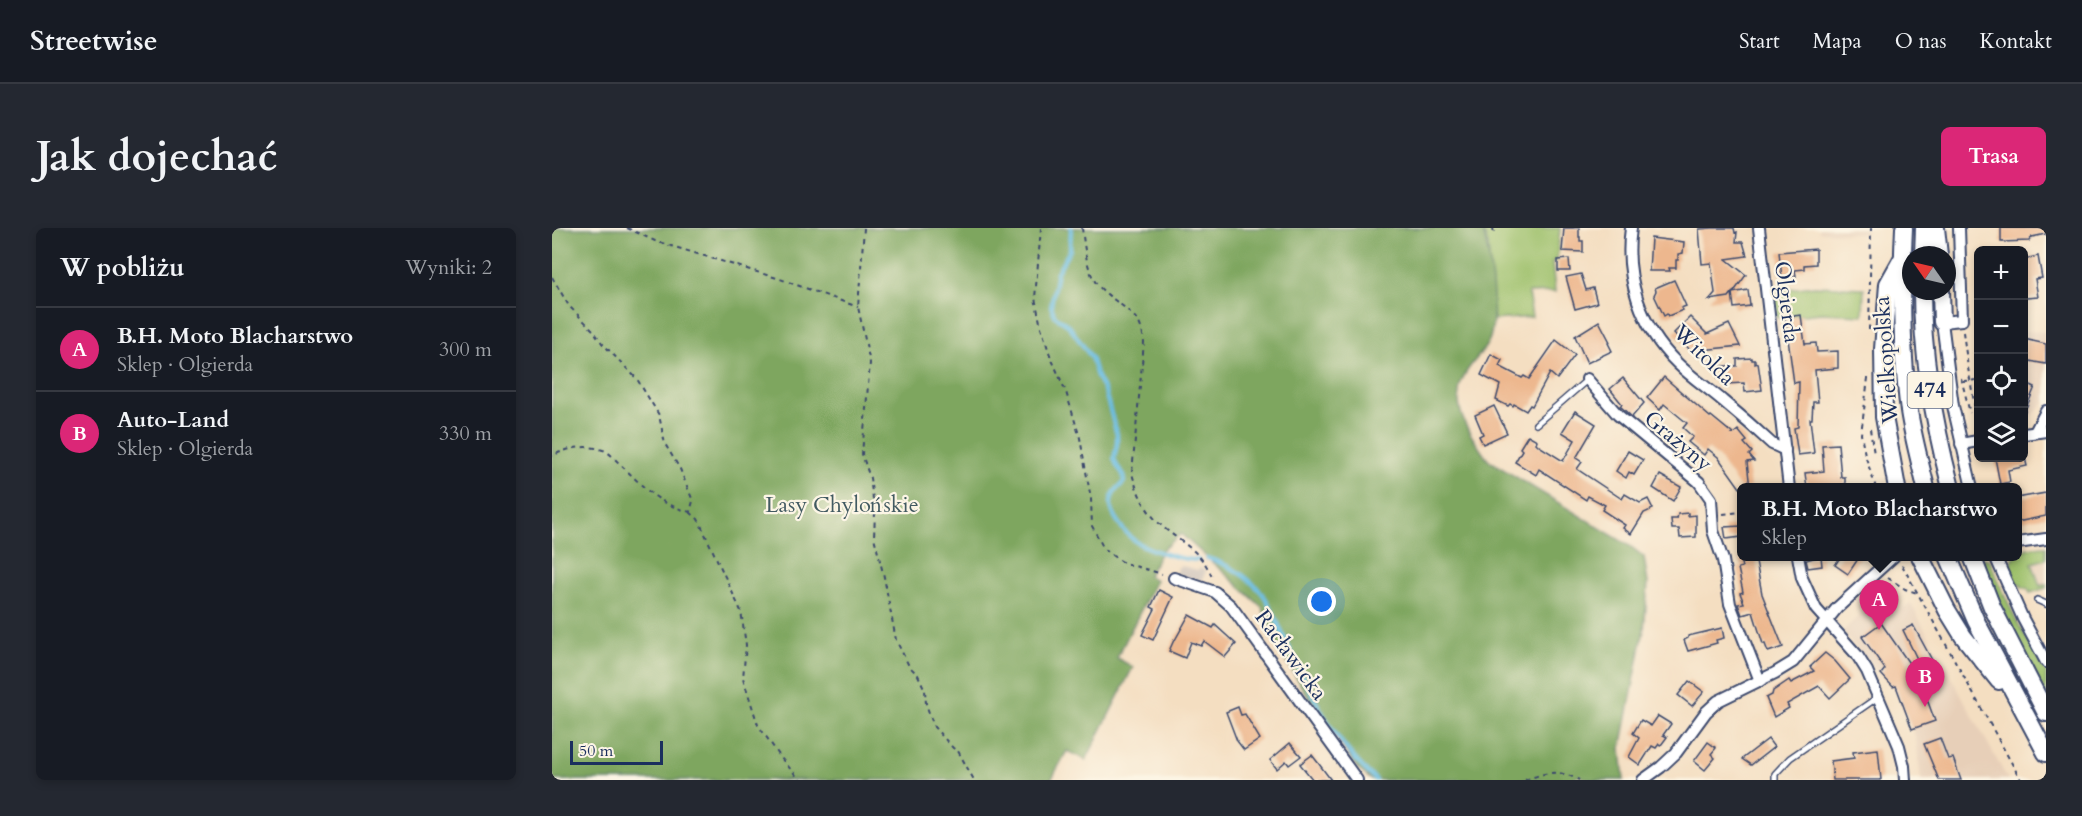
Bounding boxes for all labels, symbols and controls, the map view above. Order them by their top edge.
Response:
text: Streetwise [30,22,158,60]
text: Start [1739,27,1780,56]
text: Mapa [1813,27,1862,56]
text: O nas [1895,27,1947,56]
text: Kontakt [1980,27,2052,56]
button: Trasa [1941,127,2046,186]
text: Jak dojechać [36,128,278,185]
north arrow [1902,246,1956,300]
map controls [1974,246,2028,462]
button: + [1974,246,2028,300]
text: W pobliżu [60,250,185,285]
text: Wyniki: 2 [405,254,492,281]
street label: Olgierda [1767,259,1807,345]
street label: Wielkopolska [1867,295,1905,426]
button: − [1974,300,2028,354]
street label: Witolda [1665,317,1742,393]
text: B.H. Moto Blacharstwo [117,321,353,351]
text: A [72,336,87,363]
text: 300 m [439,336,492,363]
text: Sklep · Olgierda [117,351,253,378]
button: locate [1974,354,2028,408]
road number: 474 [1908,372,1952,408]
street label: Grażyny [1638,404,1719,479]
text: Auto-Land [117,405,229,435]
button: layers [1974,408,2028,462]
text: B [72,420,87,447]
text: 330 m [439,420,492,447]
text: Sklep · Olgierda [117,435,253,462]
popup [1737,483,2022,561]
park label: Lasy Chylońskie [765,490,919,520]
text: B.H. Moto Blacharstwo [1761,494,1998,524]
text: Sklep [1761,524,1807,551]
pin: A [1860,580,1898,630]
your location [1307,587,1336,616]
street label: Racławicka [1248,603,1334,707]
pin: B [1906,658,1944,707]
scale bar [570,738,663,766]
text: 50 m [579,740,613,762]

